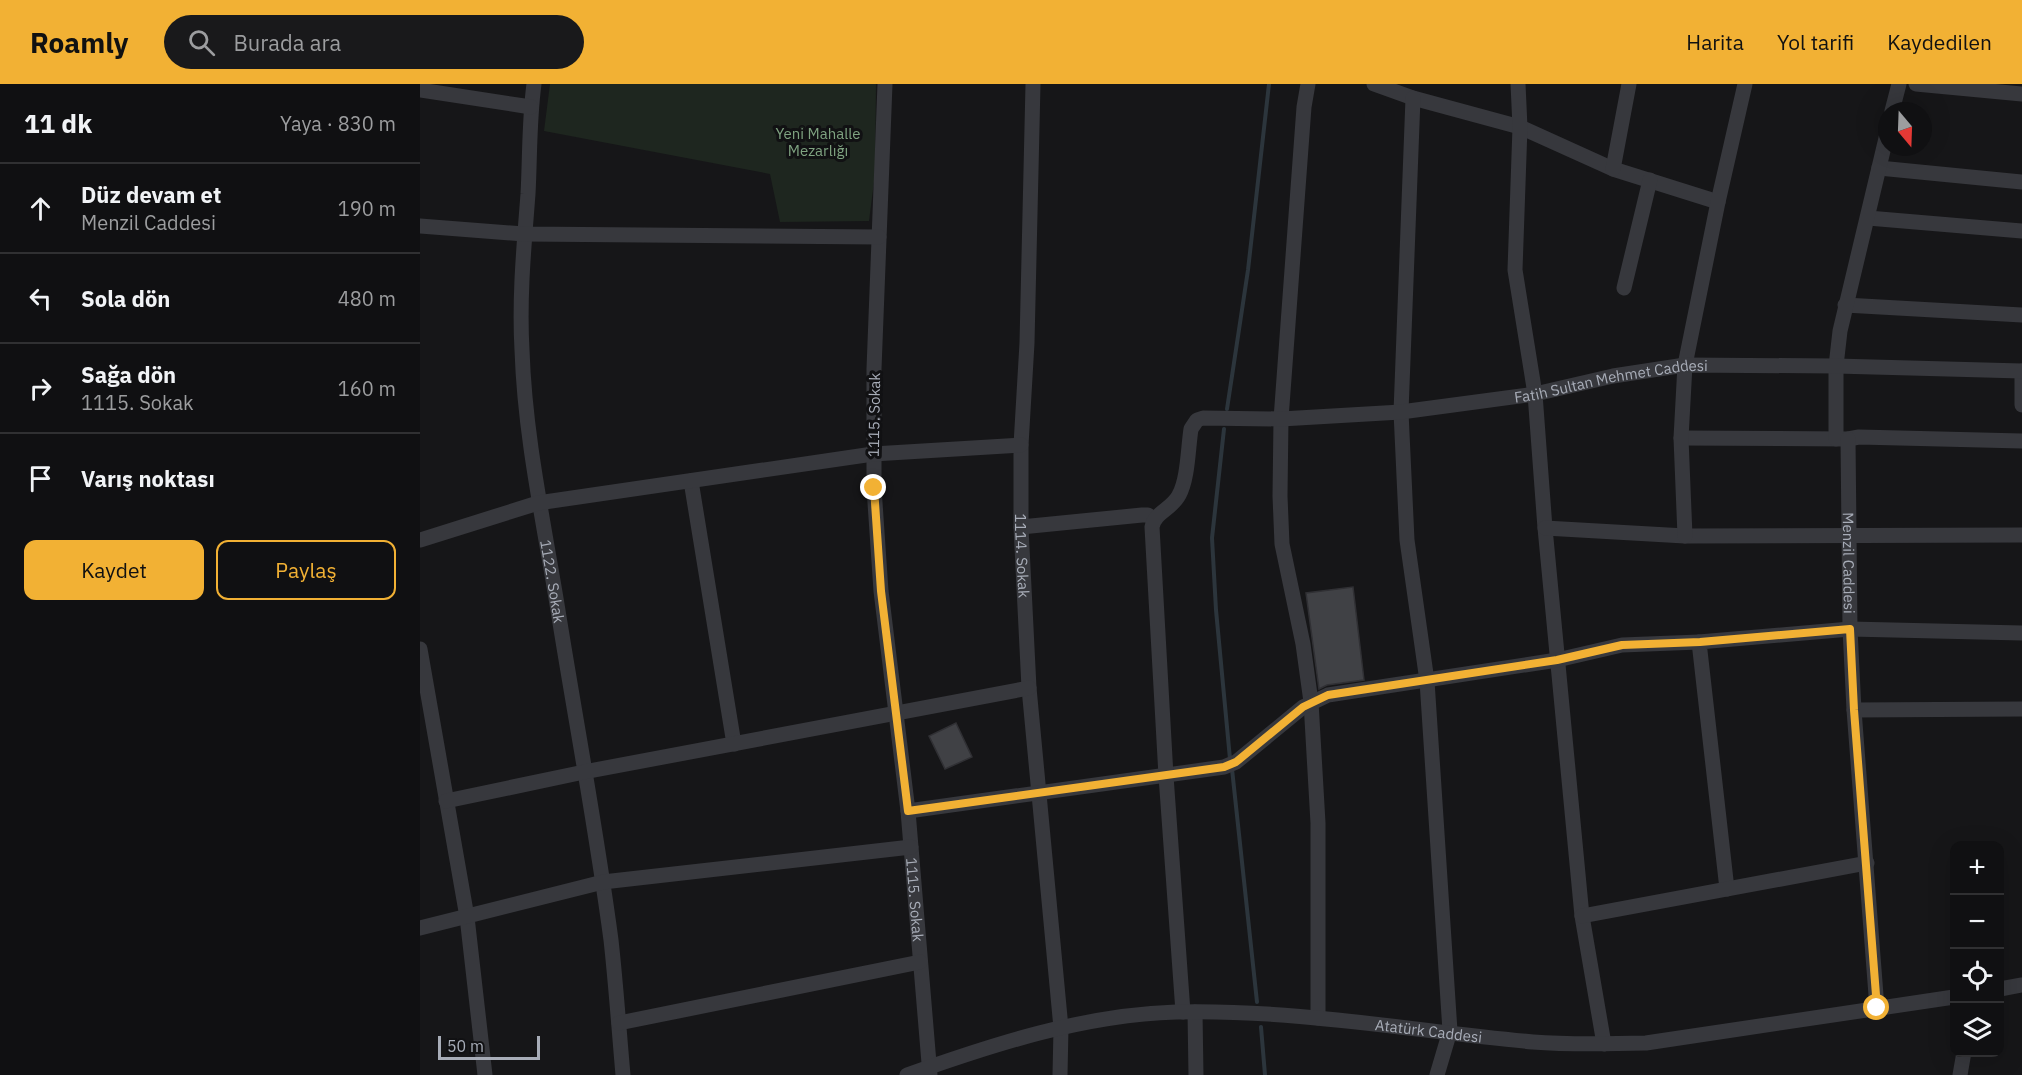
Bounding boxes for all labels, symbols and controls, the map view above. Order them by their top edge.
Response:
search box [164,15,584,69]
text: Roamly [30,24,128,61]
icon: search [185,26,218,59]
text: Burada ara [233,28,341,57]
text: Harita [1686,28,1744,56]
text: Yol tarifi [1777,28,1854,56]
text: Kaydedilen [1887,28,1992,56]
north arrow [1878,102,1932,156]
text: 11 dk [24,106,92,140]
text: Yaya · 830 m [280,110,396,137]
park label: Yeni Mahalle Mezarlığı [775,124,861,160]
text: Düz devam et [81,180,221,209]
icon: ahead [24,192,57,225]
text: 190 m [338,195,396,222]
text: Menzil Caddesi [81,209,216,236]
icon: left [24,282,57,315]
text: Sola dön [81,284,170,313]
text: 480 m [338,285,396,312]
street label: Fatih Sultan Mehmet Caddesi [1513,355,1708,406]
text: Sağa dön [81,360,176,389]
icon: right [24,372,57,405]
street label: 1115. Sokak [864,373,884,457]
text: 160 m [338,375,396,402]
text: 1115. Sokak [81,389,194,416]
icon: arrive [24,462,57,495]
text: Varış noktası [81,464,215,493]
route end [860,474,886,500]
street label: Menzil Caddesi [1839,512,1859,614]
street label: 1114. Sokak [1012,513,1034,599]
street label: 1122. Sokak [537,538,569,625]
button: Kaydet [24,540,204,600]
button: Paylaş [216,540,396,600]
map controls [1950,841,2004,1057]
button: + [1950,841,2004,895]
street label: 1115. Sokak [902,857,928,943]
button: − [1950,895,2004,949]
button: locate [1950,949,2004,1003]
route start [1863,994,1889,1020]
button: layers [1950,1003,2004,1057]
street label: Atatürk Caddesi [1374,1015,1483,1046]
scale bar [438,1033,540,1060]
text: 50 m [447,1036,484,1056]

